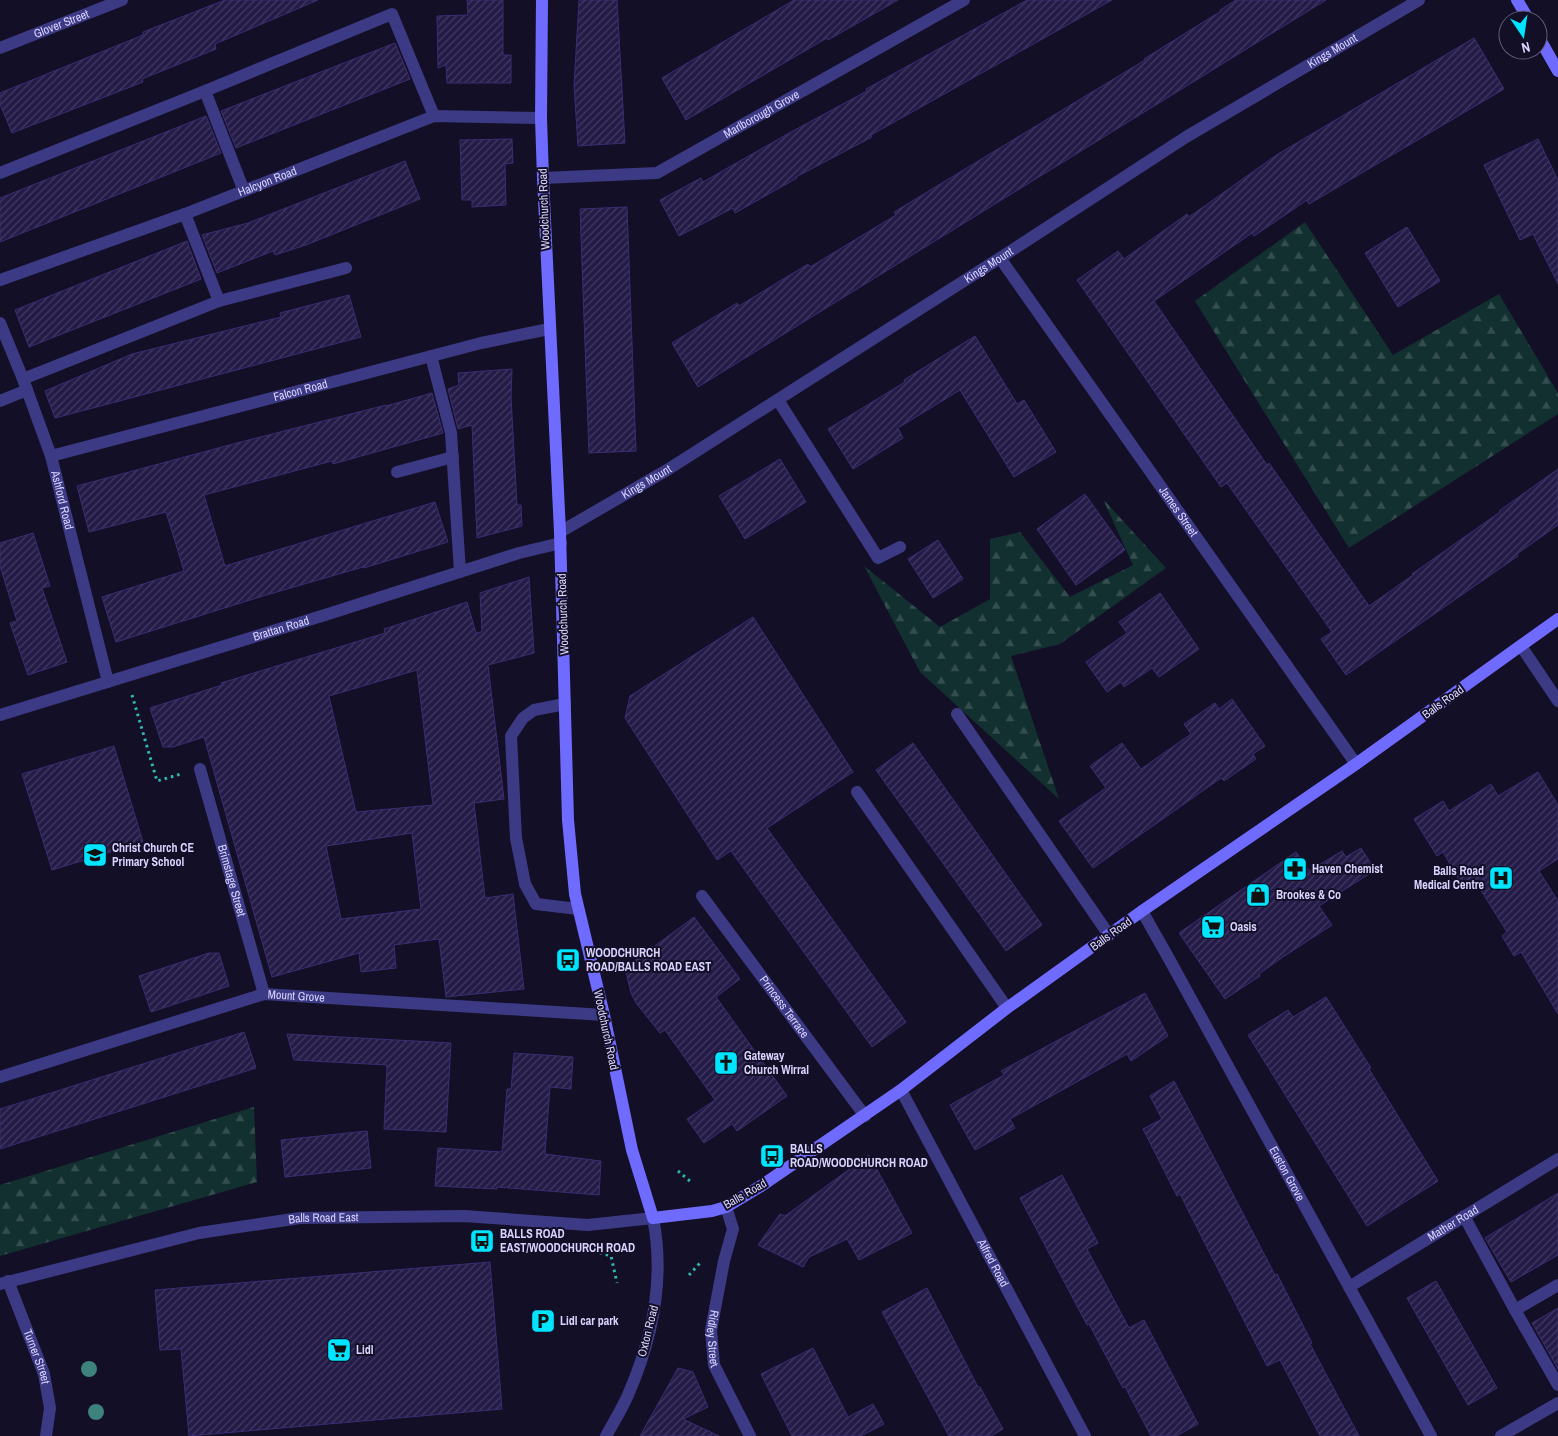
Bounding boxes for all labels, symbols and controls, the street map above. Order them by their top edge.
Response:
street label: Glover Street [31,6,92,42]
north arrow [1498,10,1548,60]
street label: Kings Mount [1304,30,1360,72]
text: N [1520,38,1532,57]
street label: Marlborough Grove [721,86,802,142]
street label: Halcyon Road [236,163,299,200]
street label: Woodchurch Road [535,168,553,250]
street label: Kings Mount [961,243,1017,287]
street label: Falcon Road [272,376,329,405]
street label: Kings Mount [619,461,675,503]
street label: Ashford Road [47,468,77,531]
street label: James Street [1155,483,1202,540]
street label: Woodchurch Road [554,573,572,655]
street label: Brattan Road [251,612,311,645]
street label: Balls Road [1419,682,1467,722]
place label: Christ Church CE Primary School [112,840,194,870]
school or university icon: Christ Church CE Primary School [82,842,108,868]
street label: Brimstage Street [214,843,250,919]
pharmacy icon: Haven Chemist [1282,856,1308,882]
place label: Haven Chemist [1312,861,1384,877]
place label: Balls Road Medical Centre [1414,863,1485,893]
hospital icon: Balls Road Medical Centre [1488,865,1514,891]
shop icon: Brookes & Co [1245,882,1271,908]
place label: Brookes & Co [1276,887,1341,903]
street label: Balls Road [1087,914,1135,954]
supermarket icon: Oasis [1200,914,1226,940]
place label: Oasis [1230,919,1257,935]
place label: WOODCHURCH ROAD/BALLS ROAD EAST [586,945,711,975]
bus stop icon: WOODCHURCH ROAD/BALLS ROAD EAST [555,947,581,973]
street label: Princess Terrace [756,972,813,1041]
street label: Mount Grove [267,986,325,1006]
street label: Woodchurch Road [590,989,622,1071]
place label: Gateway Church Wirral [744,1048,809,1078]
church icon: Gateway Church Wirral [713,1050,739,1076]
place label: BALLS ROAD/WOODCHURCH ROAD [790,1141,928,1171]
bus stop icon: BALLS ROAD/WOODCHURCH ROAD [759,1143,785,1169]
street label: Euston Grove [1265,1143,1308,1204]
street label: Balls Road [720,1175,770,1213]
street label: Mather Road [1425,1202,1482,1245]
street label: Balls Road East [287,1209,359,1228]
place label: BALLS ROAD EAST/WOODCHURCH ROAD [500,1226,635,1256]
bus stop icon: BALLS ROAD EAST/WOODCHURCH ROAD [469,1228,495,1254]
street label: Alfred Road [973,1235,1012,1290]
street label: Oxton Road [634,1304,662,1358]
parking icon: Lidl car park [530,1308,556,1334]
street label: Ridley Street [703,1309,723,1370]
place label: Lidl car park [560,1313,619,1329]
street label: Turner Street [19,1327,54,1385]
supermarket icon: Lidl [326,1337,352,1363]
place label: Lidl [356,1342,374,1358]

